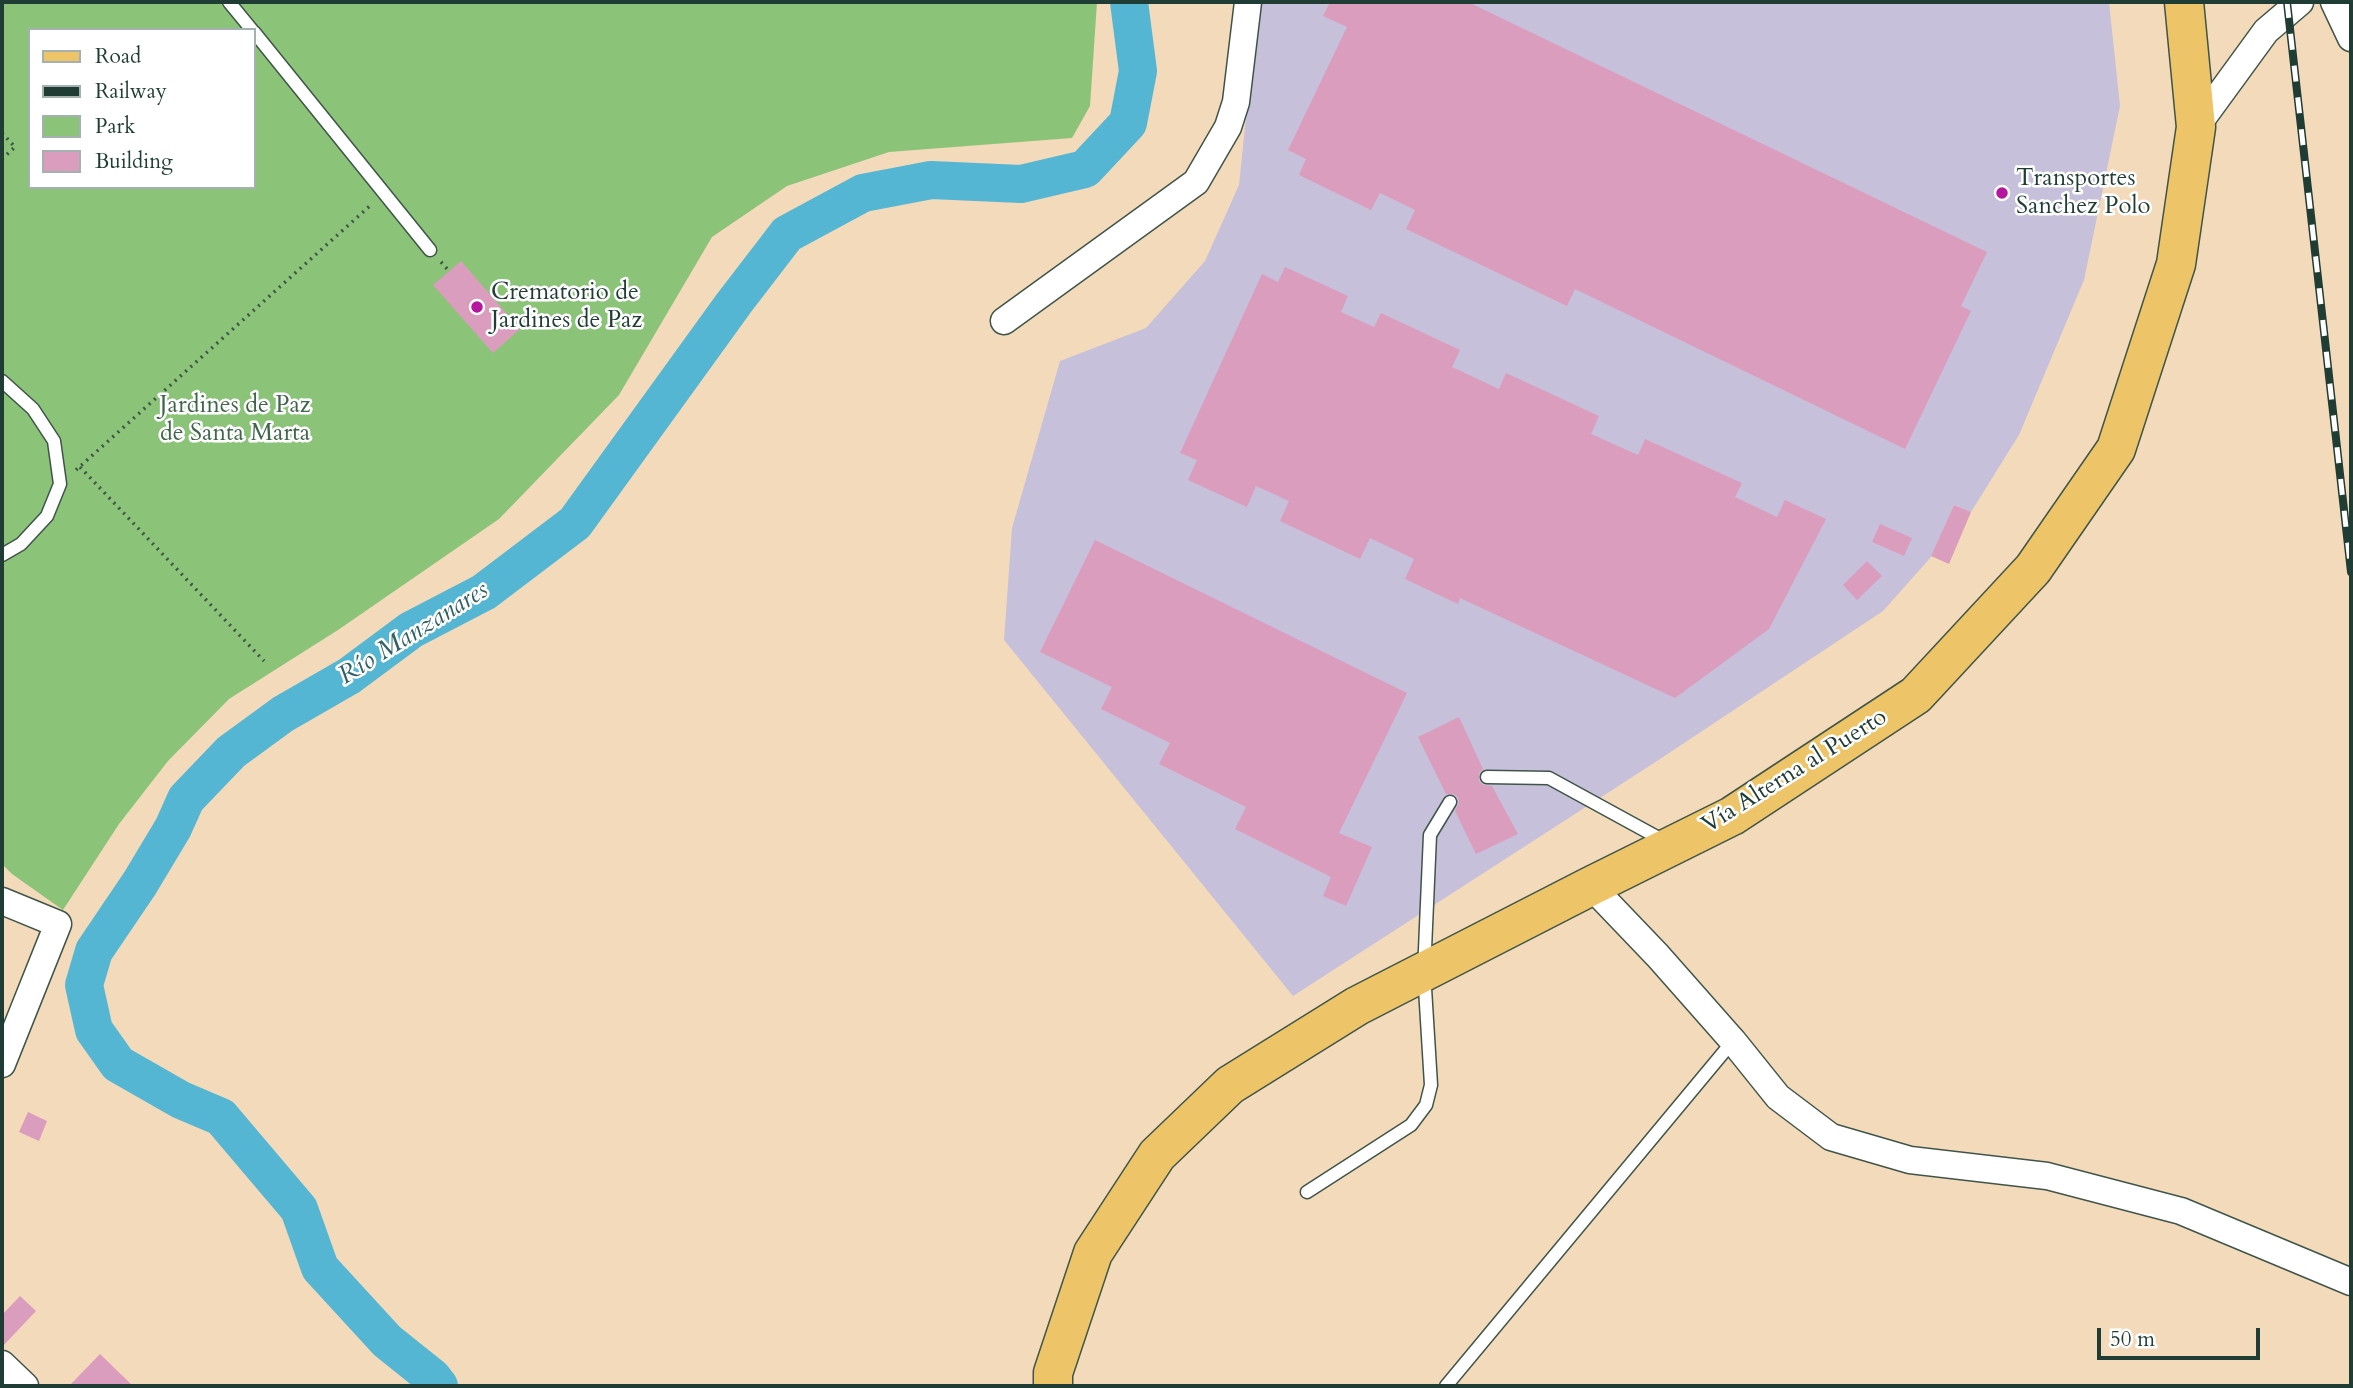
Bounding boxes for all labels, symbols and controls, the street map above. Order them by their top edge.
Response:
legend [28,28,256,189]
text: Road [95,42,141,71]
text: Railway [95,77,167,106]
text: Park [95,112,135,141]
text: Building [95,147,173,176]
place label: Transportes Sanchez Polo [2016,165,2150,221]
marker: Transportes Sanchez Polo [1994,185,2010,201]
place label: Crematorio de Jardines de Paz [491,279,642,335]
marker: Crematorio de Jardines de Paz [469,299,485,315]
park label: Jardines de Paz de Santa Marta [159,392,311,448]
water label: Río Manzanares [333,575,495,693]
street label: Vía Alterna al Puerto [1697,703,1893,841]
scale bar [2101,1314,2264,1358]
text: 50 m [2110,1325,2155,1354]

